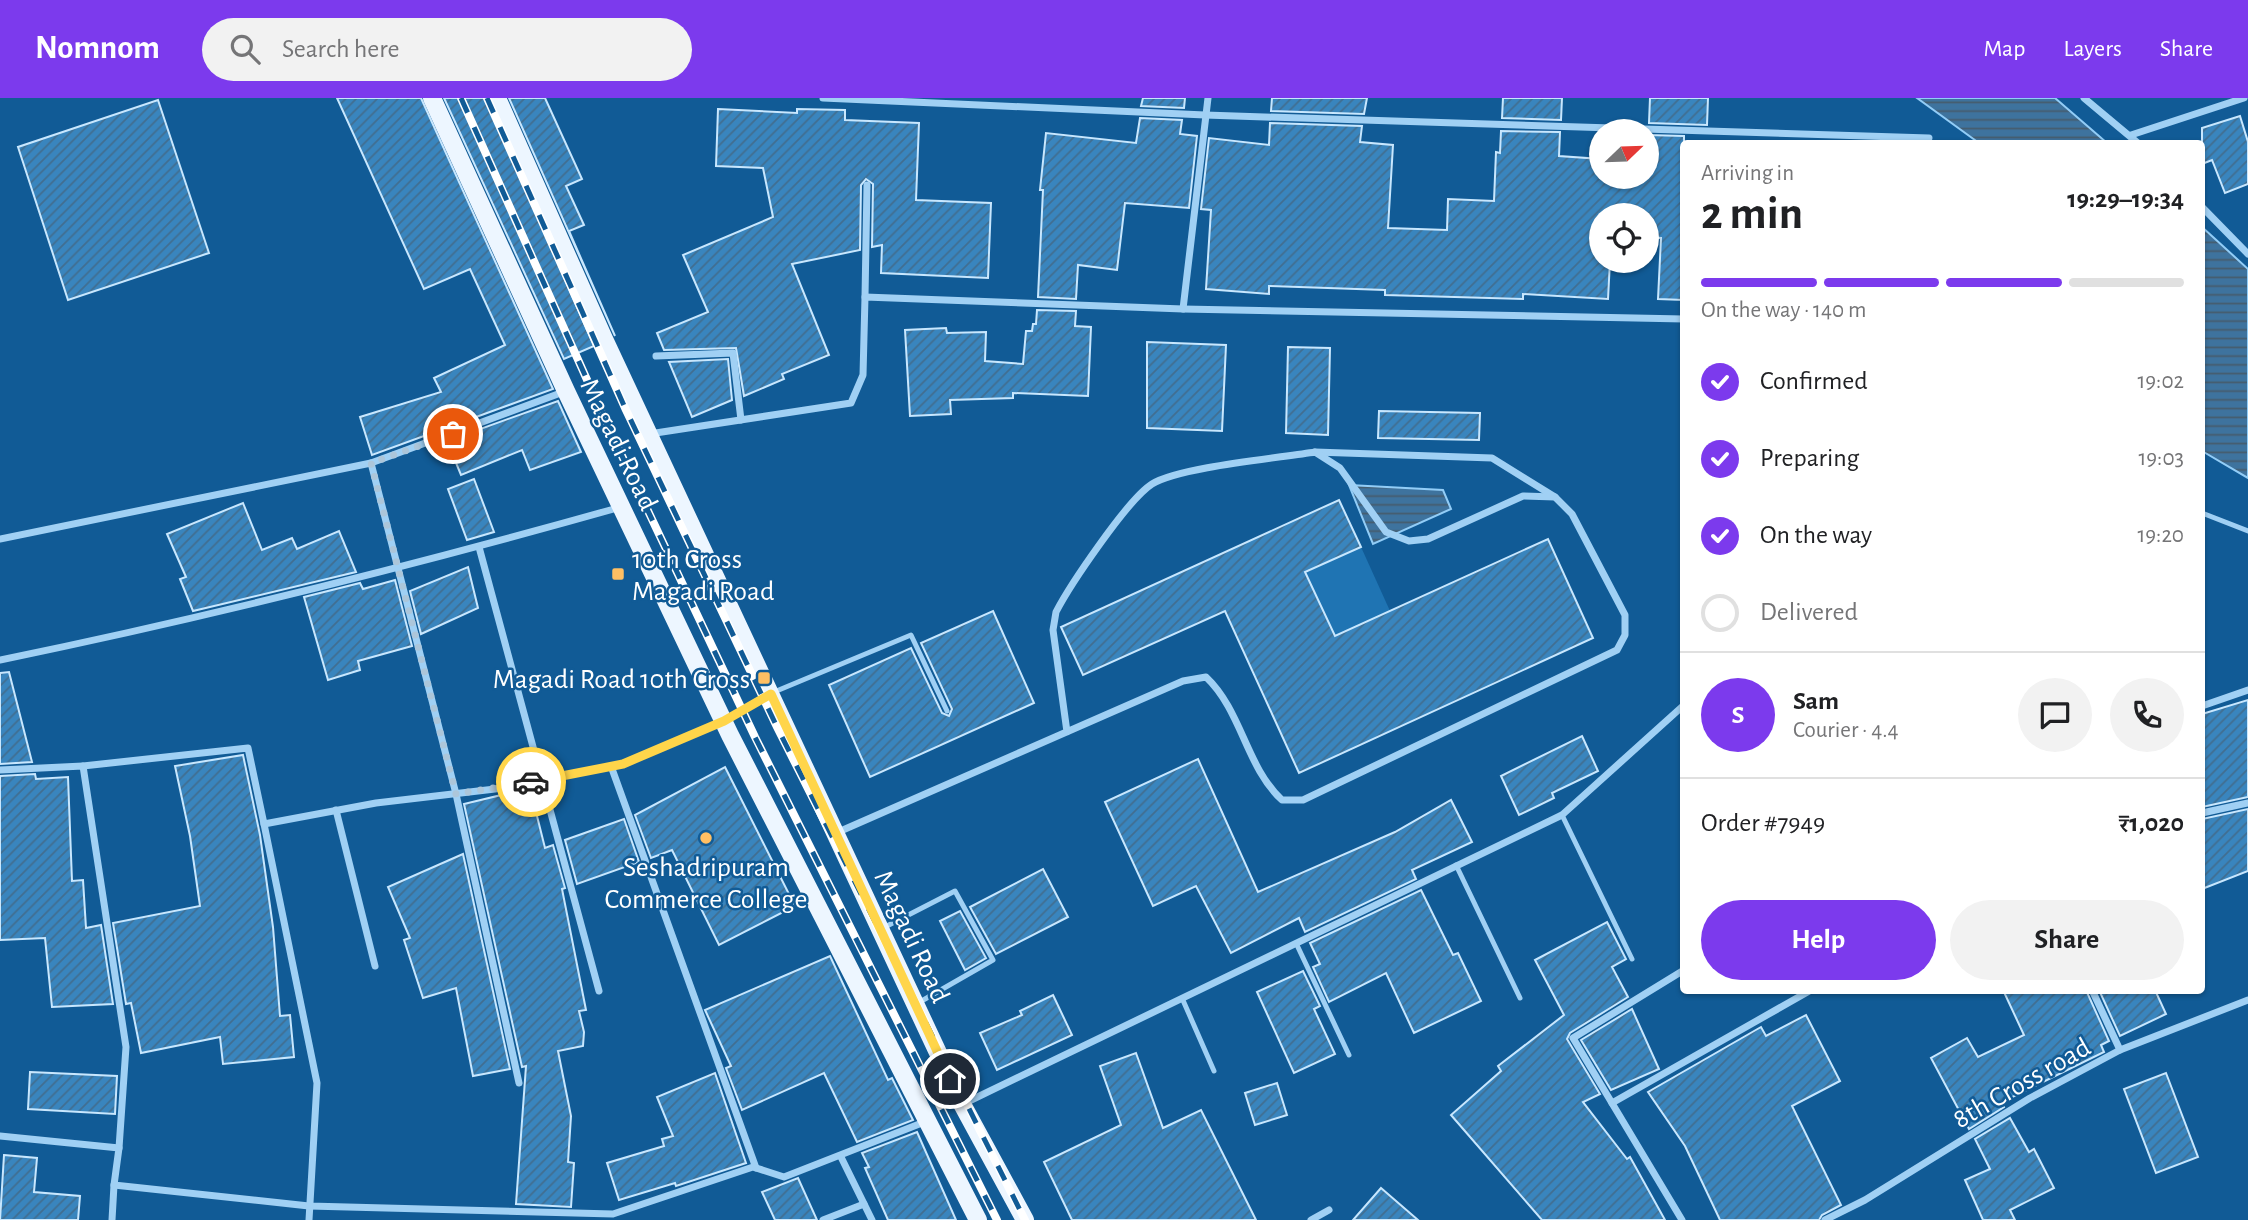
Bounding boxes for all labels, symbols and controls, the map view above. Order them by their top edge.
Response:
search box [202,18,692,81]
icon: search [226,30,264,68]
text: Nomnom [35,32,160,65]
text: Search here [282,36,400,62]
text: Map [1983,37,2025,61]
text: Layers [2063,37,2122,61]
text: Share [2160,37,2213,61]
north arrow [1589,119,1659,189]
map controls [1589,119,1659,273]
text: Arriving in [1701,162,1794,185]
text: 19:29–19:34 [2067,186,2184,212]
text: 2 min [1701,191,1803,237]
button: locate [1589,203,1659,273]
text: On the way · 140 m [1701,299,1866,322]
icon: check [1701,363,1739,401]
text: Confirmed [1760,368,1868,394]
text: 19:02 [2137,370,2184,393]
street label: Magadi Road [574,375,662,515]
pin [423,404,483,464]
icon: bag [434,415,472,453]
icon: check [1701,440,1739,478]
text: Preparing [1760,445,1859,471]
text: 19:03 [2138,447,2184,470]
icon: check [1701,517,1739,555]
text: On the way [1760,522,1872,548]
text: 19:20 [2137,524,2184,547]
place label: 10th Cross Magadi Road [632,546,775,606]
marker: 10th Cross Magadi Road [610,566,626,582]
text: Delivered [1760,599,1858,625]
place label: Magadi Road 10th Cross [493,666,750,694]
marker: Magadi Road 10th Cross [756,670,772,686]
button: chat [2018,678,2092,752]
button: phone [2110,678,2184,752]
text: Sam [1793,688,1839,714]
text: S [1732,702,1744,728]
text: Courier · 4.4 [1793,719,1899,742]
courier [496,747,566,817]
icon: car [512,763,550,801]
text: Order #7949 [1701,810,1825,836]
text: ₹1,020 [2118,810,2184,836]
marker: Seshadripuram Commerce College [698,830,714,846]
place label: Seshadripuram Commerce College [605,854,807,914]
street label: Magadi Road [868,866,954,1007]
button: Help [1701,900,1936,980]
button: Share [1950,900,2184,980]
street label: 8th Cross road [1948,1033,2096,1134]
pin [920,1049,980,1109]
icon: home [931,1060,969,1098]

